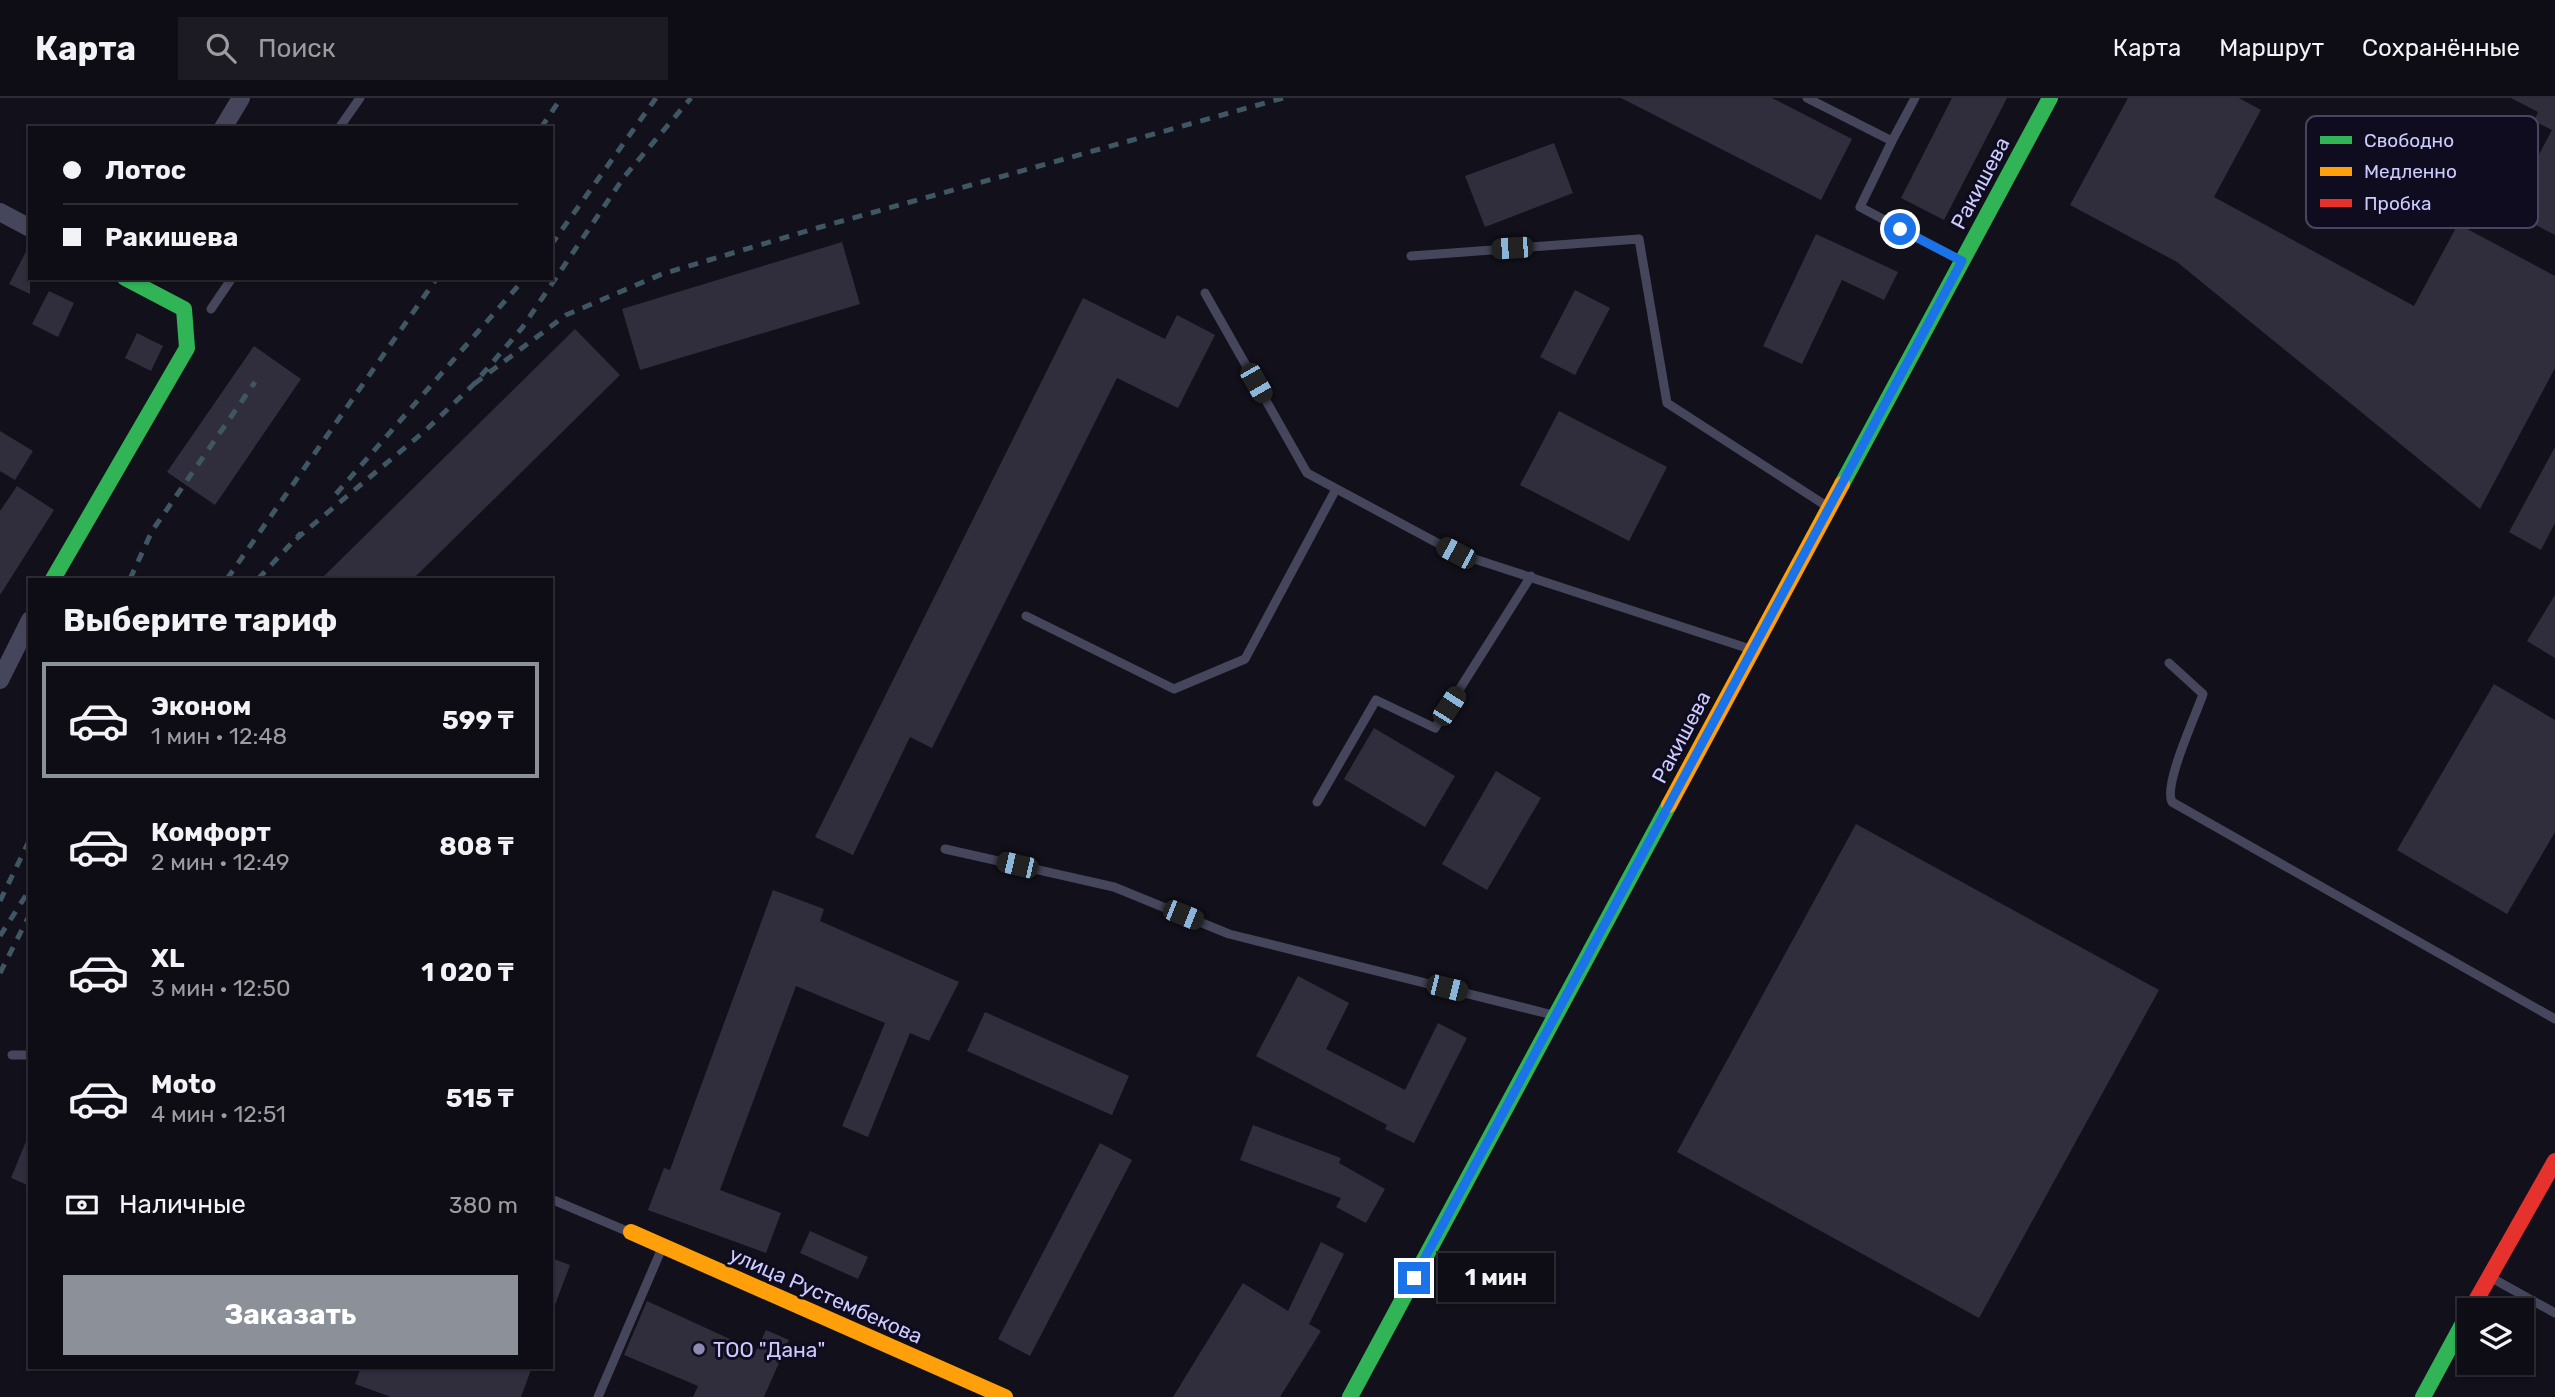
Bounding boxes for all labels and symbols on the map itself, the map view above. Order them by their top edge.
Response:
legend [2306,116,2538,228]
text: Свободно [2364,129,2454,152]
street label: Ракишева [1945,133,2015,233]
text: Медленно [2364,160,2457,183]
text: Пробка [2364,192,2432,215]
route start [1884,213,1916,245]
car [1491,236,1534,260]
car [1237,360,1276,406]
car [1433,534,1480,572]
car [1429,683,1470,729]
street label: Ракишева [1646,687,1716,787]
car [995,850,1040,880]
car [1160,897,1207,933]
car [1425,973,1470,1003]
street label: улица Рустембекова [726,1241,926,1349]
callout: 1 мин [1438,1254,1554,1302]
route end [1398,1262,1430,1294]
place label: ТОО "Дана" [713,1337,825,1362]
marker: ТОО "Дана" [691,1341,707,1357]

